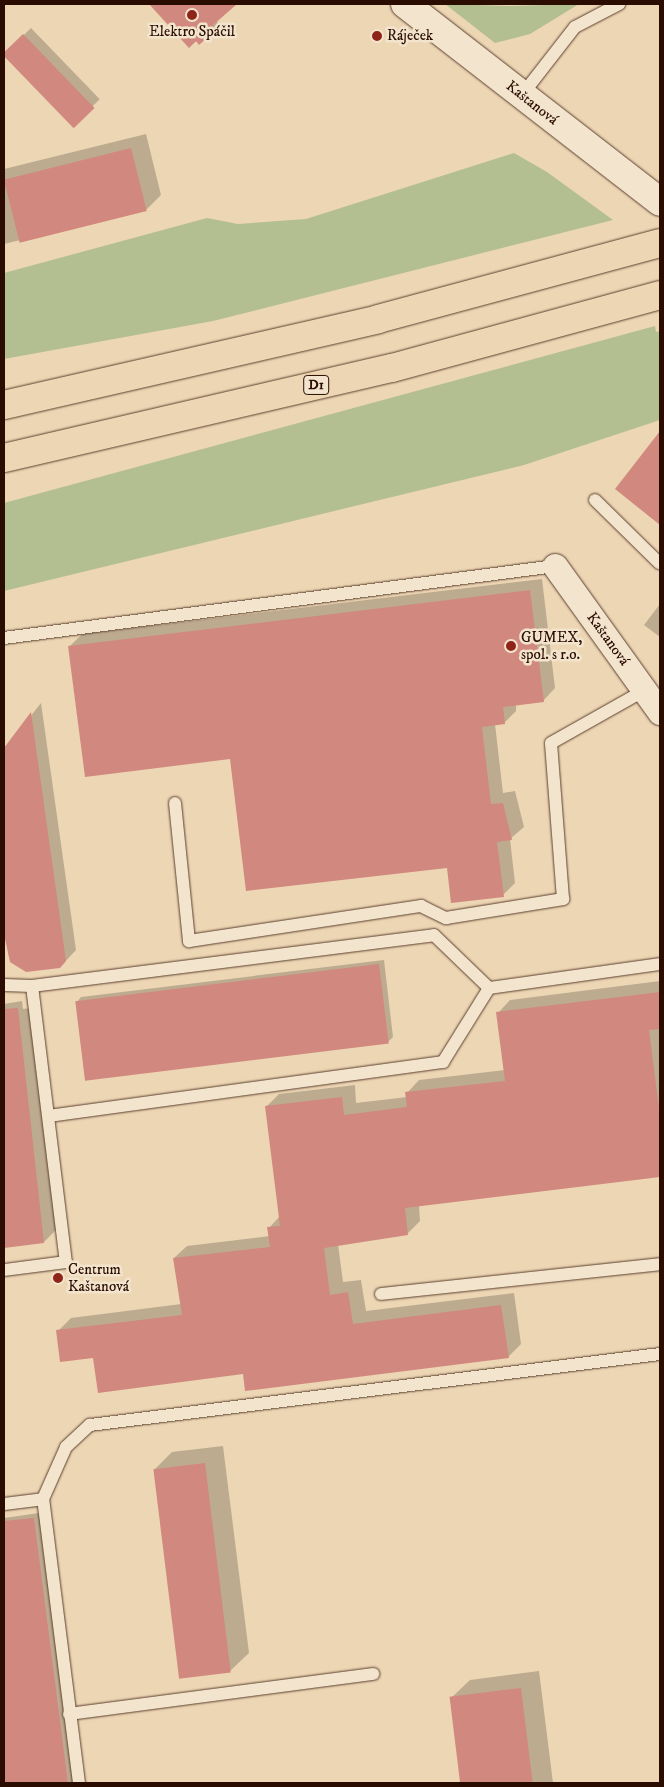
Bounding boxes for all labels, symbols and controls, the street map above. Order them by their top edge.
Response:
marker: Elektro Spáčil [186,9,198,21]
place label: Elektro Spáčil [149,23,235,41]
place label: Ráječek [387,27,433,45]
marker: Ráječek [371,30,383,42]
street label: Kaštanová [502,77,562,129]
road number: D1 [302,374,330,396]
street label: Kaštanová [583,609,633,669]
place label: GUMEX, spol. s r.o. [521,628,582,663]
marker: GUMEX, spol. s r.o. [505,640,517,652]
place label: Centrum Kaštanová [68,1260,129,1295]
marker: Centrum Kaštanová [52,1272,64,1284]

